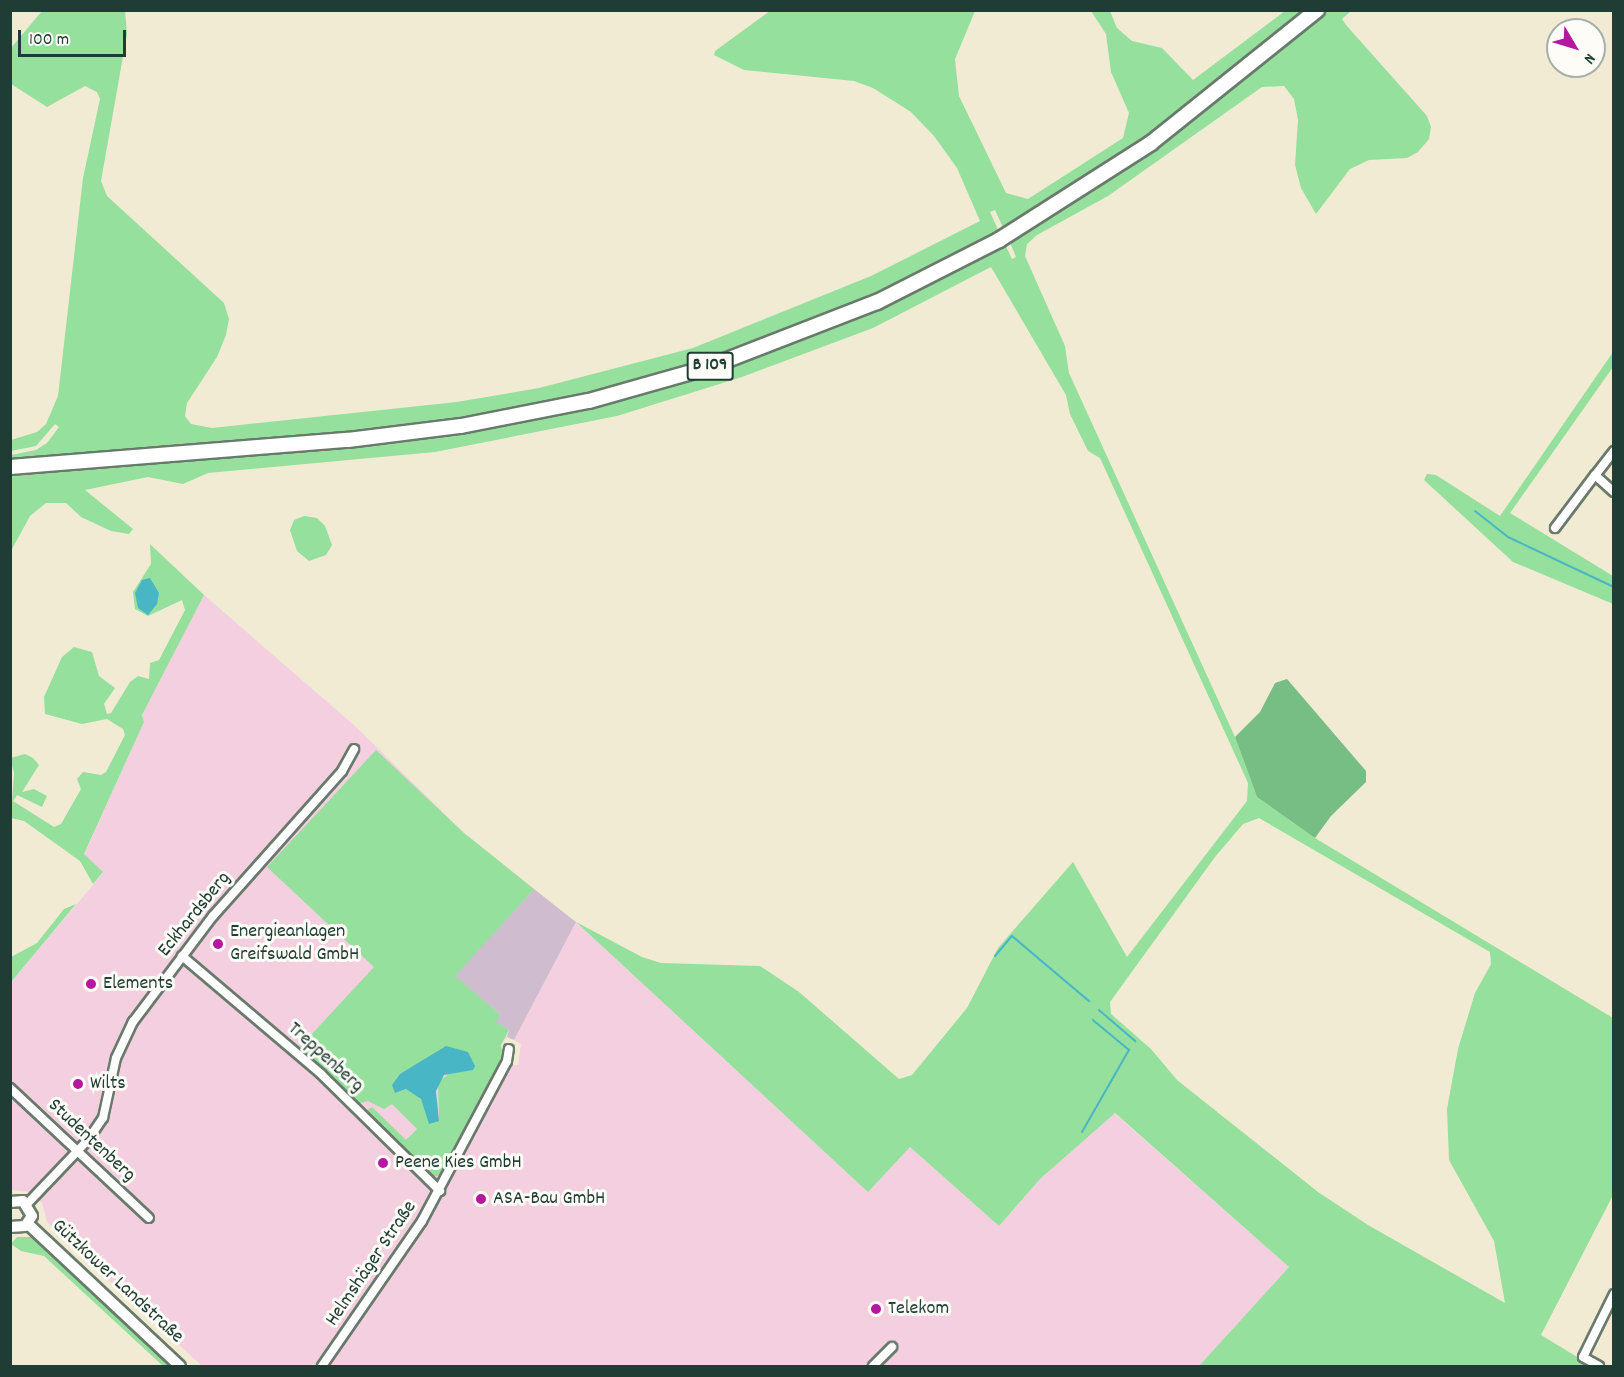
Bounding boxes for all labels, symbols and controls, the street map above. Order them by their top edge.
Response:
scale bar [21,18,129,56]
north arrow [1546,18,1606,78]
text: 100 m [29,28,69,53]
text: N [1578,48,1600,68]
road number: B 109 [686,351,734,381]
street label: Eckhardsberg [153,868,237,962]
place label: Energieanlagen Greifswald GmbH [230,921,359,968]
marker: Energieanlagen Greifswald GmbH [211,937,225,951]
place label: Elements [103,972,173,996]
marker: Elements [84,977,98,991]
street label: Treppenberg [282,1018,368,1098]
place label: Wilts [90,1072,126,1096]
marker: Wilts [71,1077,85,1091]
street label: Studentenberg [42,1094,140,1188]
place label: Peene Kies GmbH [395,1151,522,1175]
marker: Peene Kies GmbH [376,1156,390,1170]
place label: ASA-Bau GmbH [493,1187,605,1211]
marker: ASA-Bau GmbH [474,1192,488,1206]
street label: Helmshäger Straße [321,1197,423,1331]
street label: Gützkower Landstraße [46,1215,188,1349]
place label: Telekom [888,1297,949,1321]
marker: Telekom [869,1302,883,1316]

